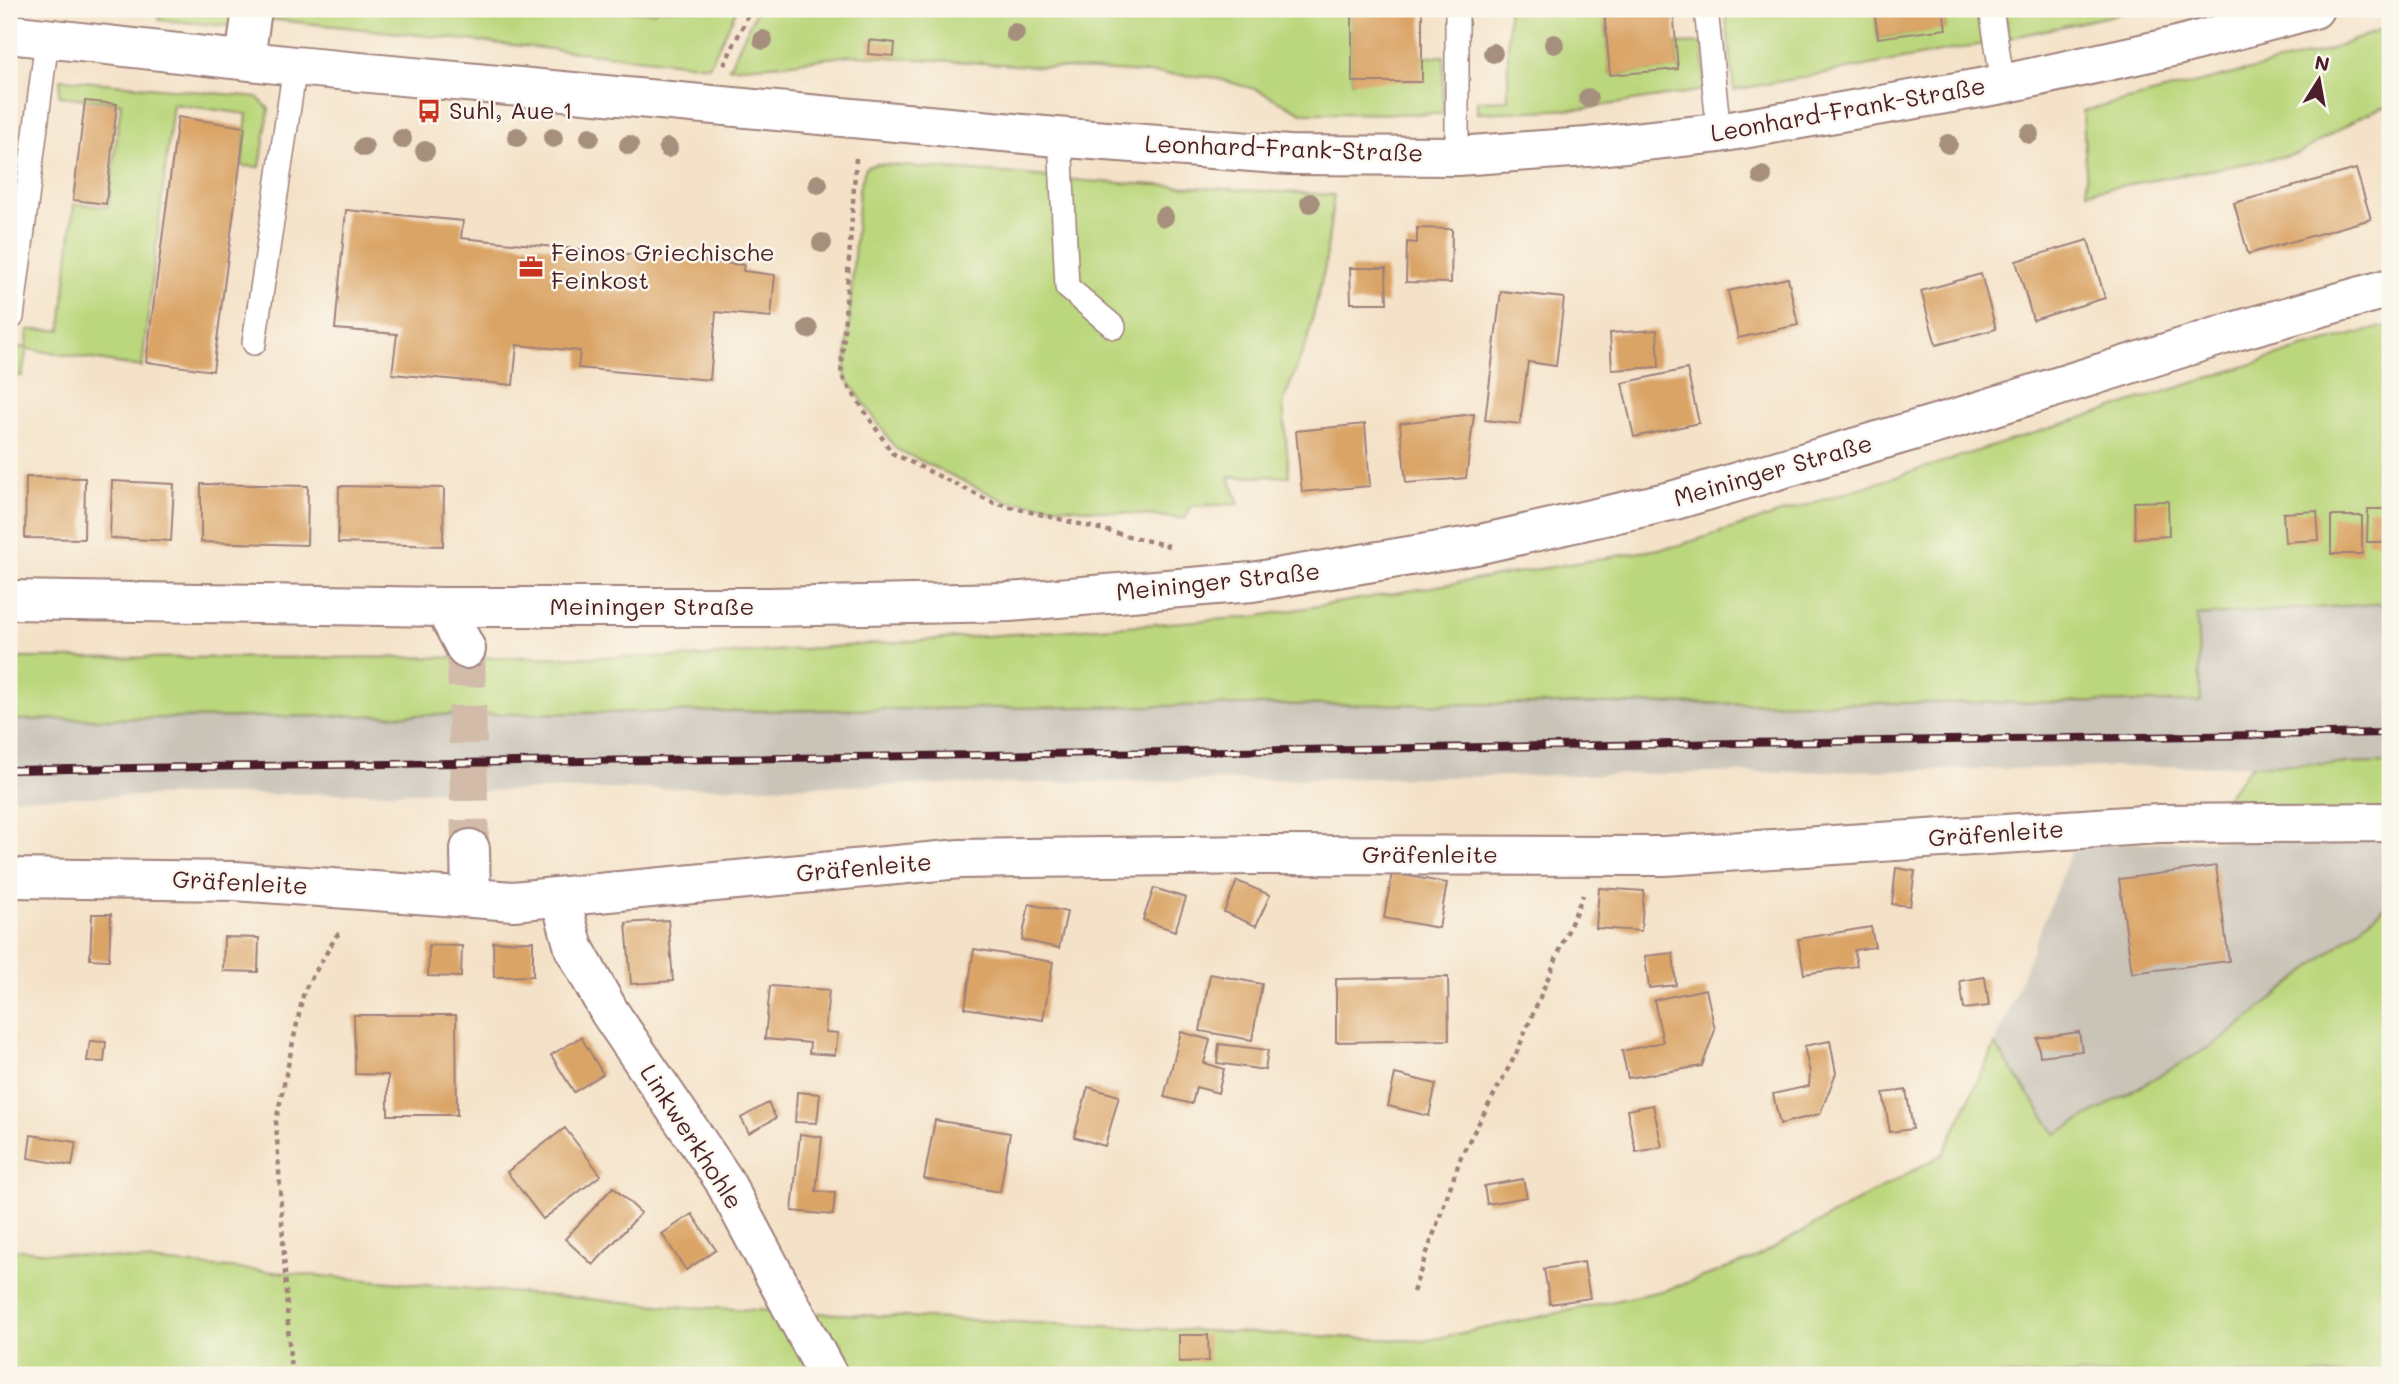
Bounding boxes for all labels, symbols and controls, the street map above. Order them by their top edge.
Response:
north arrow [2284,46,2354,116]
text: N [2313,49,2332,76]
street label: Leonhard-Frank-Straße [1708,69,1988,148]
place label: Suhl, Aue 1 [449,94,573,125]
bus stop icon: Suhl, Aue 1 [415,97,443,125]
street label: Leonhard-Frank-Straße [1144,127,1424,168]
place label: Feinos Griechische Feinkost [551,236,775,295]
office icon: Feinos Griechische Feinkost [517,253,545,281]
street label: Meininger Straße [1670,426,1875,513]
street label: Meininger Straße [1114,554,1321,607]
street label: Meininger Straße [550,590,754,621]
street label: Gräfenleite [1927,812,2065,853]
street label: Gräfenleite [1362,838,1498,869]
street label: Gräfenleite [795,845,933,888]
street label: Gräfenleite [171,862,309,901]
street label: Linkwerkhohle [634,1058,751,1214]

